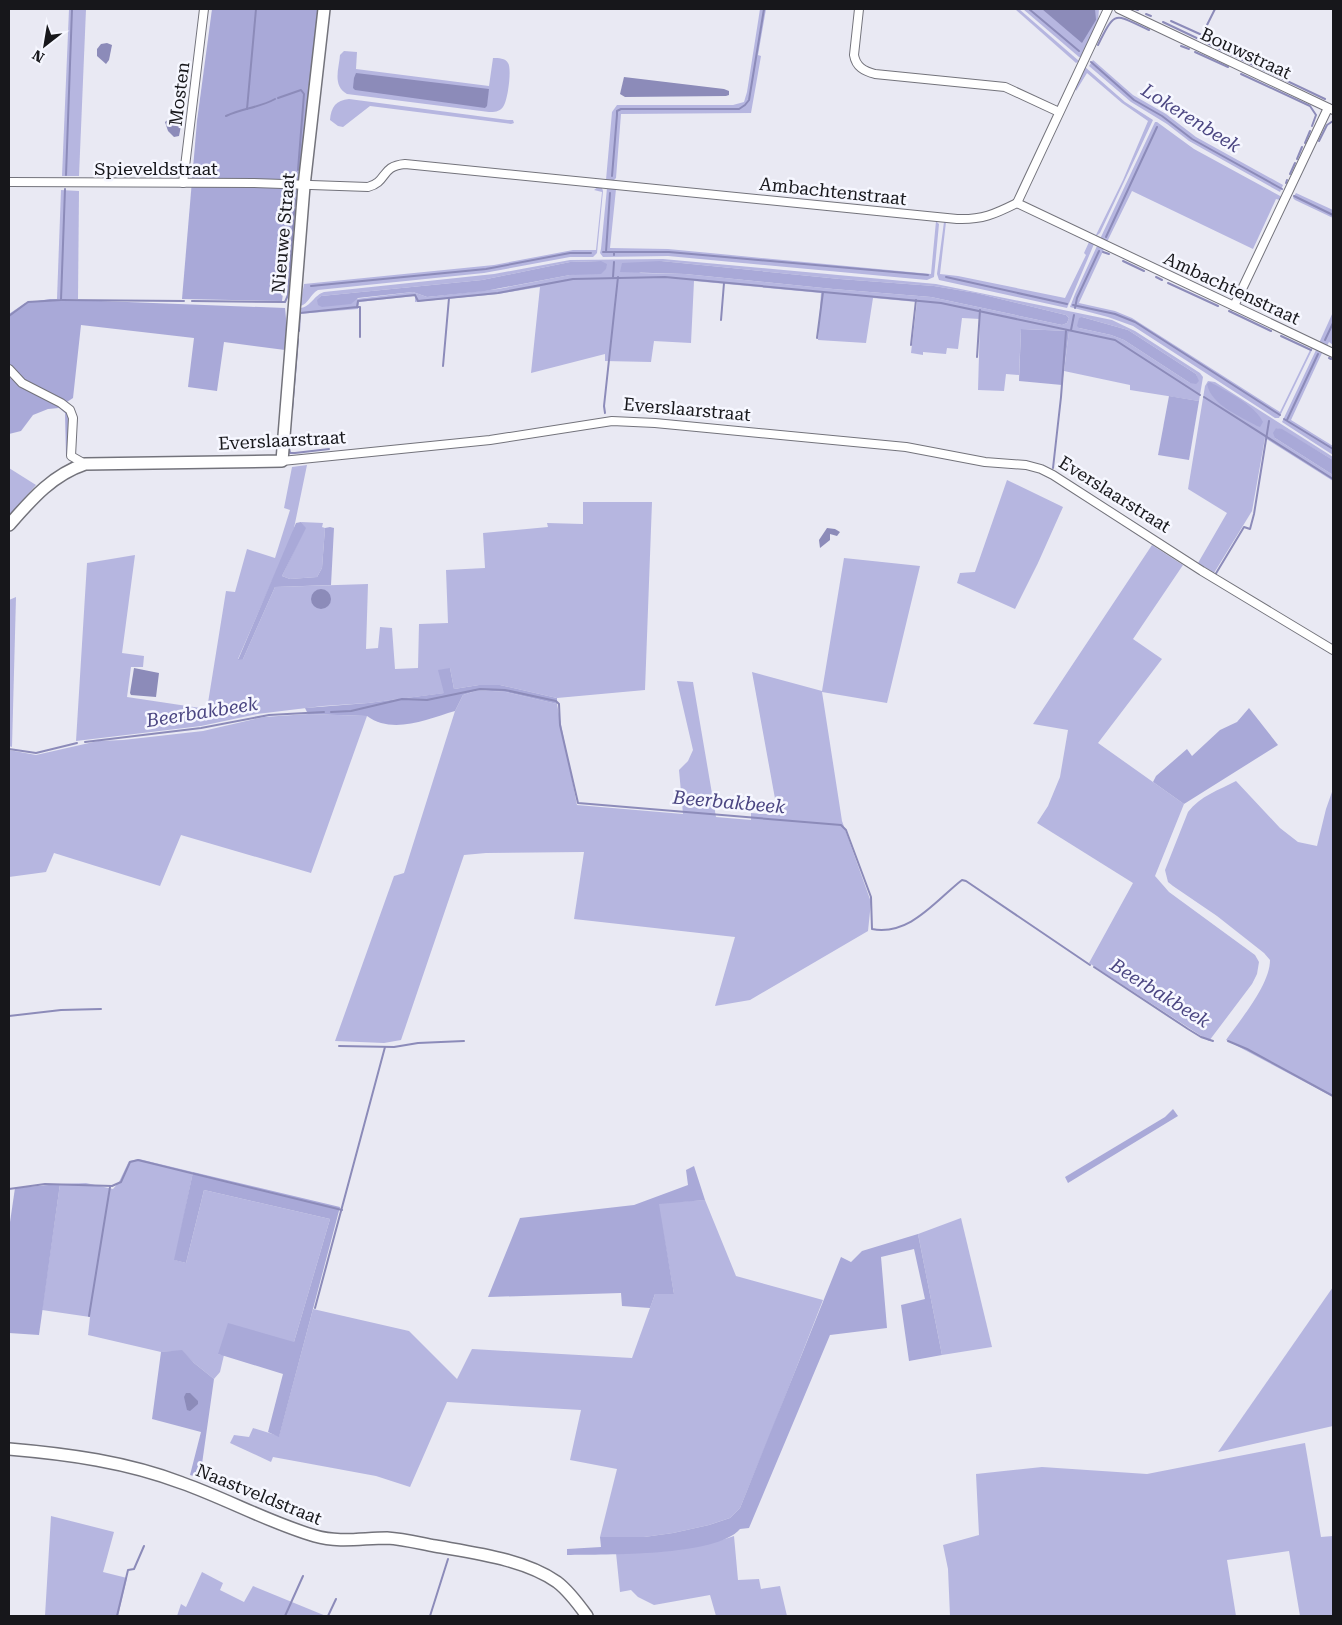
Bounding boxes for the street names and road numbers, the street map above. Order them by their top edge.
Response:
street label: Bouwstraat [1197,23,1295,83]
street label: Mosten [165,60,193,127]
street label: Spieveldstraat [94,158,218,179]
street label: Nieuwe Straat [267,171,299,294]
street label: Ambachtenstraat [758,173,908,209]
street label: Ambachtenstraat [1161,247,1304,329]
street label: Everslaarstraat [622,393,752,425]
street label: Everslaarstraat [218,426,347,454]
street label: Everslaarstraat [1055,451,1175,537]
street label: Naastveldstraat [193,1459,325,1529]

